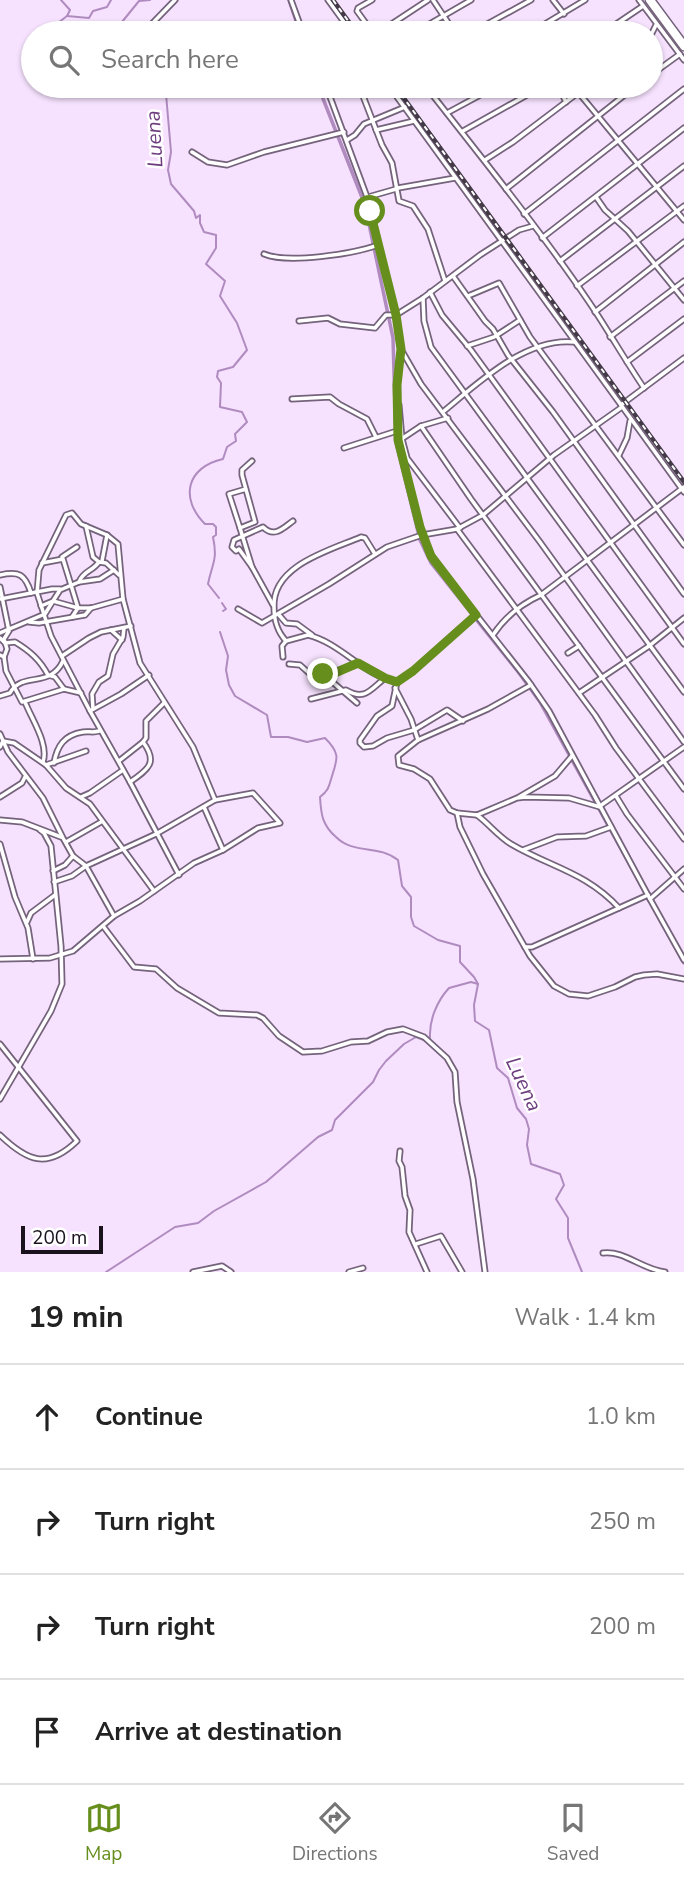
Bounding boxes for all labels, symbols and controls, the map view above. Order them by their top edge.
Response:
search box [21,21,663,98]
icon: search [45,41,83,79]
text: Search here [101,42,239,77]
water label: Luena [139,110,169,168]
route start [354,195,385,226]
route end [307,658,338,689]
water label: Luena [499,1052,549,1116]
scale bar [21,1223,103,1255]
text: 200 m [32,1225,87,1251]
text: 19 min [28,1297,124,1338]
text: Walk · 1.4 km [514,1302,656,1333]
icon: ahead [28,1398,66,1436]
text: Continue [95,1399,203,1434]
text: 1.0 km [586,1401,656,1432]
icon: right [28,1503,66,1541]
text: Turn right [95,1504,214,1539]
text: 250 m [589,1506,656,1537]
icon: right [28,1608,66,1646]
text: Turn right [95,1609,214,1644]
text: 200 m [589,1611,656,1642]
icon: arrive [28,1713,66,1751]
text: Arrive at destination [95,1714,342,1749]
tab: Map [85,1799,123,1867]
tab: Directions [292,1799,378,1867]
tab: Saved [547,1799,599,1867]

